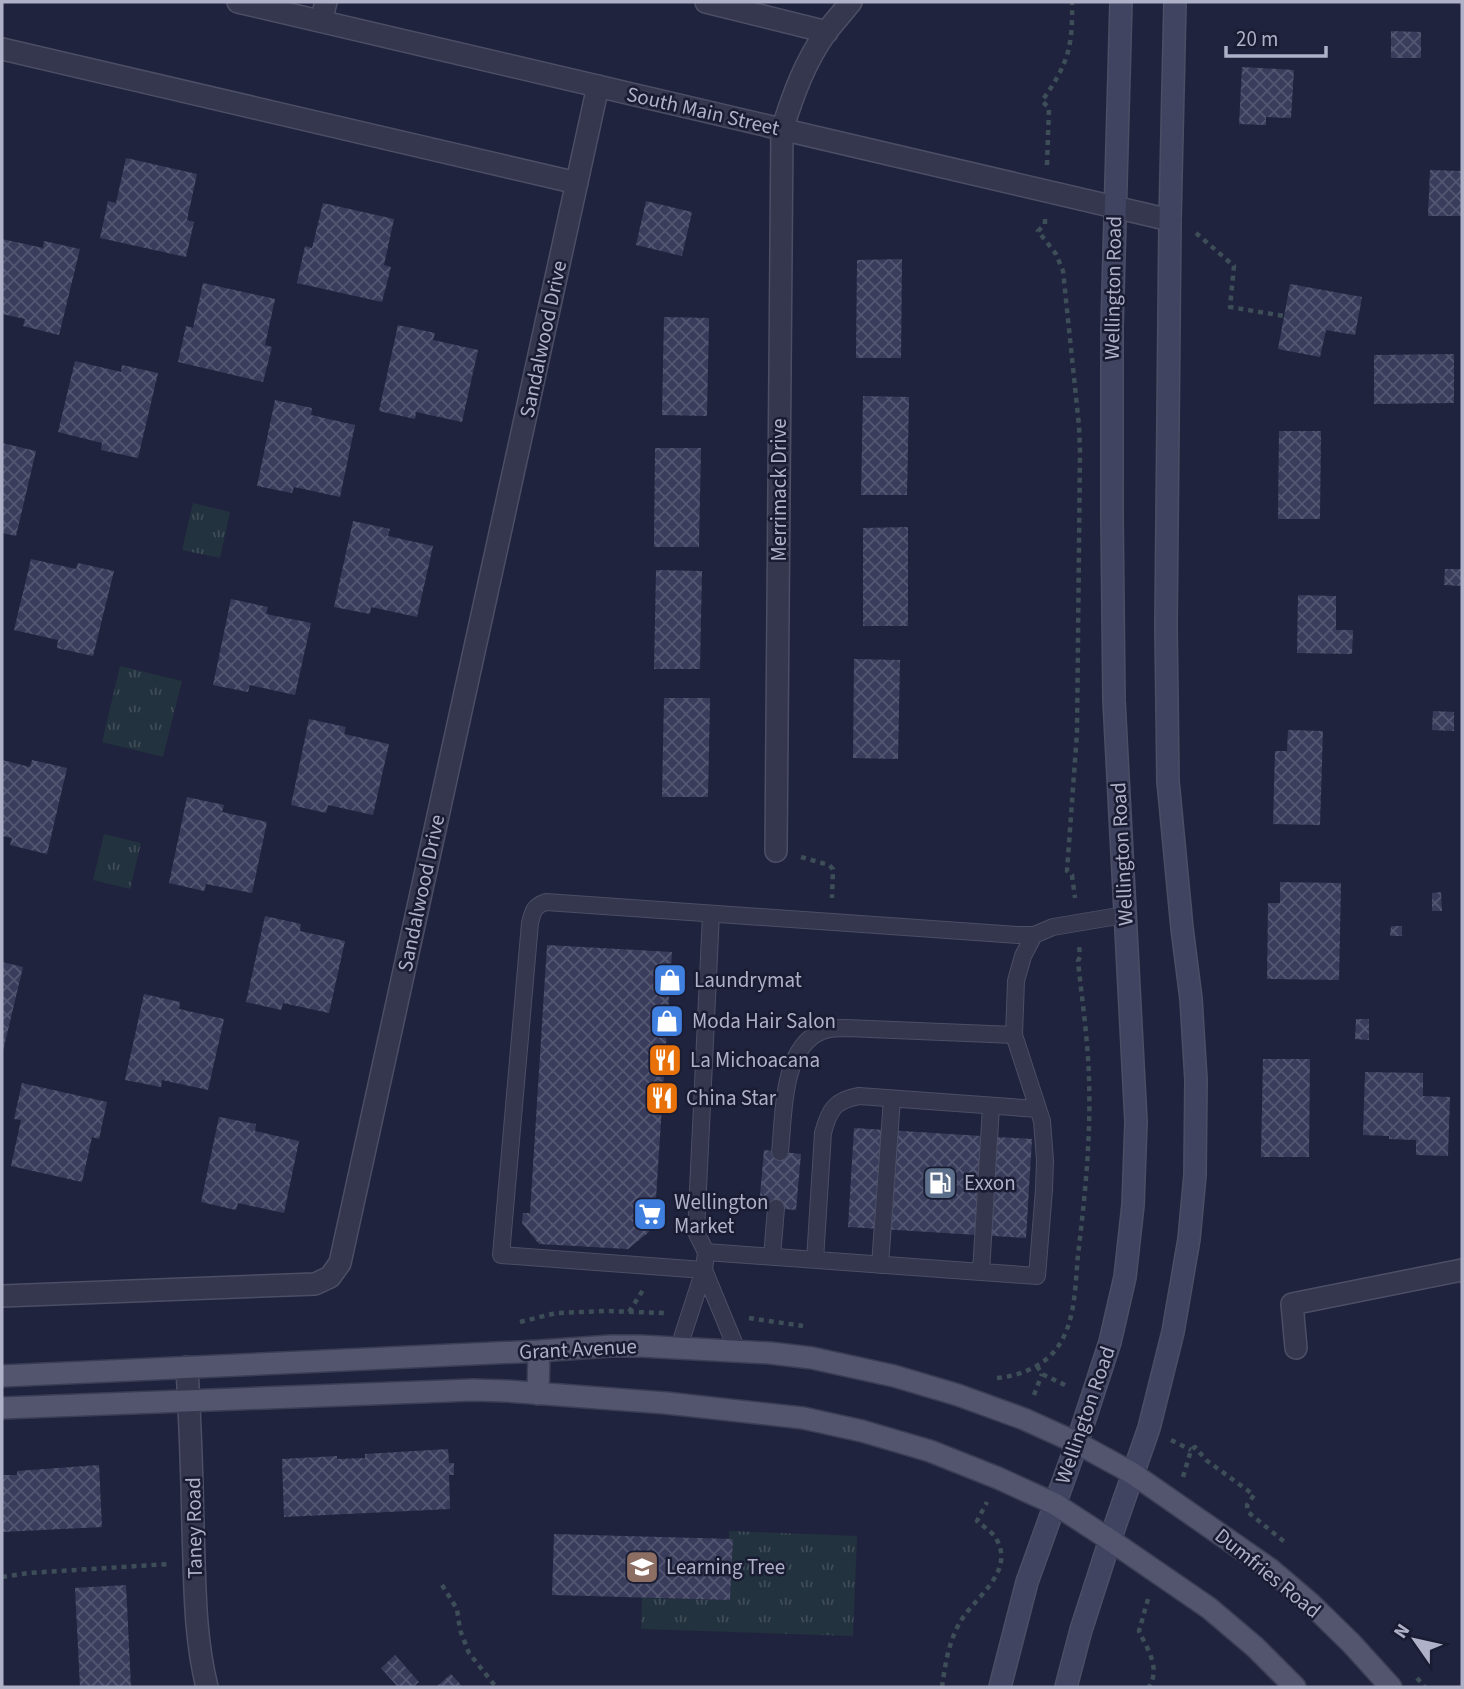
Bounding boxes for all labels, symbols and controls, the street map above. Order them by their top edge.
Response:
scale bar [1226,14,1326,58]
text: 20 m [1236,24,1278,54]
street label: South Main Street [624,79,782,143]
street label: Wellington Road [1097,216,1129,360]
street label: Sandalwood Drive [512,258,574,420]
street label: Merrimack Drive [764,418,794,562]
street label: Wellington Road [1103,781,1141,927]
street label: Sandalwood Drive [390,812,452,974]
shop icon: Laundrymat [651,961,689,999]
place label: Laundrymat [694,965,802,995]
shop icon: Moda Hair Salon [648,1002,686,1040]
place label: Moda Hair Salon [692,1006,836,1036]
restaurant icon: La Michoacana [646,1041,684,1079]
place label: La Michoacana [690,1045,820,1075]
restaurant icon: China Star [643,1079,681,1117]
place label: China Star [686,1083,777,1113]
fuel station icon: Exxon [921,1164,959,1202]
place label: Exxon [964,1168,1016,1198]
place label: Wellington Market [674,1187,769,1241]
supermarket icon: Wellington Market [631,1195,669,1233]
street label: Grant Avenue [518,1331,638,1367]
street label: Wellington Road [1047,1342,1123,1488]
street label: Taney Road [178,1477,210,1579]
street label: Dumfries Road [1209,1521,1327,1625]
school or university icon: Learning Tree [623,1548,661,1586]
place label: Learning Tree [666,1552,785,1582]
north arrow [1380,1605,1450,1675]
text: N [1387,1619,1417,1644]

